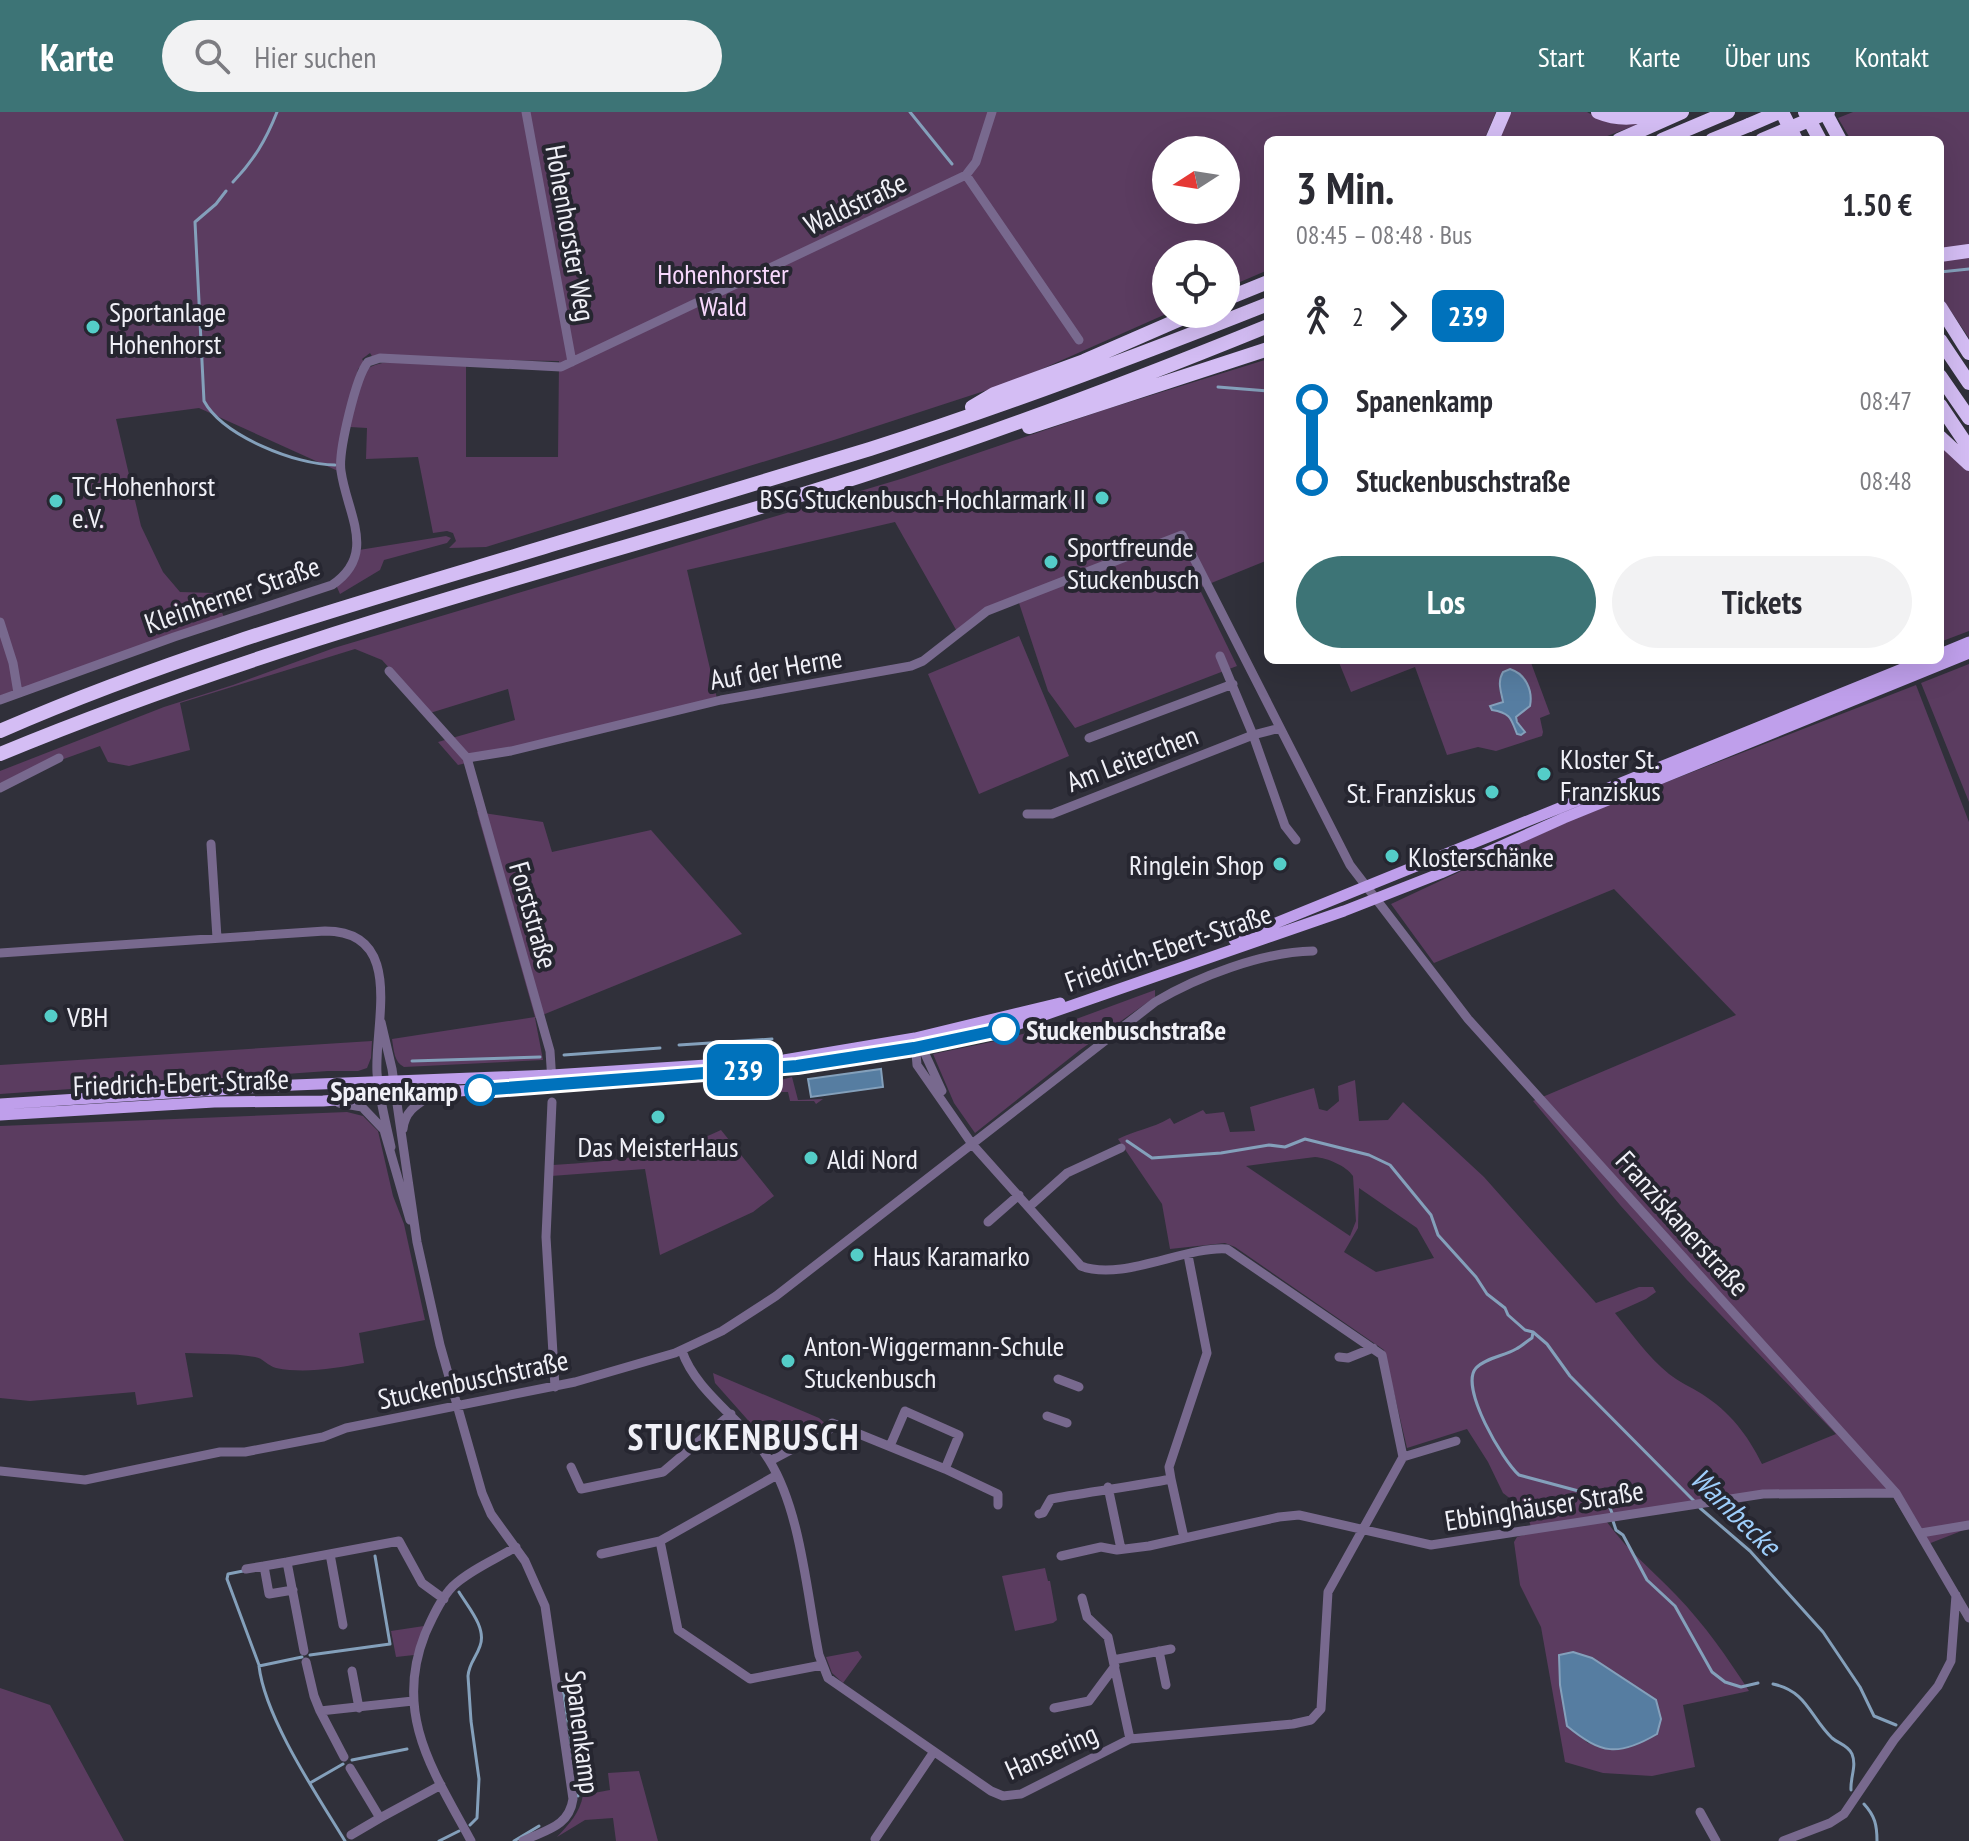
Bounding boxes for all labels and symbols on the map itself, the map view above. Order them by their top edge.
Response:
north arrow [1152,136,1240,224]
street label: Hohenhorster Weg [537,142,605,324]
street label: Waldstraße [798,163,912,243]
park label: Hohenhorster Wald [657,255,789,324]
place label: Sportanlage Hohenhorst [109,293,226,362]
marker: Sportanlage Hohenhorst [84,318,102,336]
place label: TC-Hohenhorst e.V. [72,467,216,536]
place label: BSG Stuckenbusch-Hochlarmark II [760,480,1086,517]
marker: BSG Stuckenbusch-Hochlarmark II [1093,489,1111,507]
marker: TC-Hohenhorst e.V. [47,492,65,510]
place label: Sportfreunde Stuckenbusch [1067,528,1199,597]
street label: Kleinherner Straße [139,547,325,641]
marker: Sportfreunde Stuckenbusch [1042,553,1060,571]
street label: Auf der Herne [707,638,845,698]
street label: Am Leiterchen [1061,716,1203,800]
place label: Kloster St. Franziskus [1560,740,1661,809]
marker: Kloster St. Franziskus [1535,765,1553,783]
place label: St. Franziskus [1346,774,1476,811]
marker: St. Franziskus [1483,783,1501,801]
place label: Klosterschänke [1408,838,1554,875]
place label: Ringlein Shop [1129,846,1264,883]
marker: Klosterschänke [1383,847,1401,865]
marker: Ringlein Shop [1271,855,1289,873]
street label: Forststraße [501,857,567,973]
street label: Friedrich-Ebert-Straße [1060,894,1276,1000]
place label: VBH [66,998,108,1035]
marker: VBH [42,1007,60,1025]
place label: Stuckenbuschstraße [1026,1011,1226,1048]
marker: Stuckenbuschstraße [989,1014,1019,1044]
line badge: 239 [697,1044,789,1096]
street label: Friedrich-Ebert-Straße [72,1060,290,1104]
place label: Spanenkamp [330,1072,458,1109]
marker: Spanenkamp [465,1075,495,1105]
marker: Das MeisterHaus [649,1108,667,1126]
place label: Das MeisterHaus [578,1128,738,1165]
place label: Aldi Nord [827,1140,918,1177]
street label: Franziskanerstraße [1608,1143,1758,1303]
marker: Aldi Nord [802,1149,820,1167]
place label: Haus Karamarko [873,1237,1030,1274]
marker: Haus Karamarko [848,1246,866,1264]
place label: Anton-Wiggermann-Schule Stuckenbusch [804,1327,1064,1396]
street label: Stuckenbuschstraße [374,1341,572,1417]
marker: Anton-Wiggermann-Schule Stuckenbusch [779,1352,797,1370]
district label: STUCKENBUSCH [627,1413,861,1460]
water label: Wambecke [1683,1459,1790,1564]
street label: Ebbinghäuser Straße [1442,1471,1646,1539]
street label: Spanenkamp [557,1668,609,1796]
street label: Hansering [999,1714,1103,1788]

